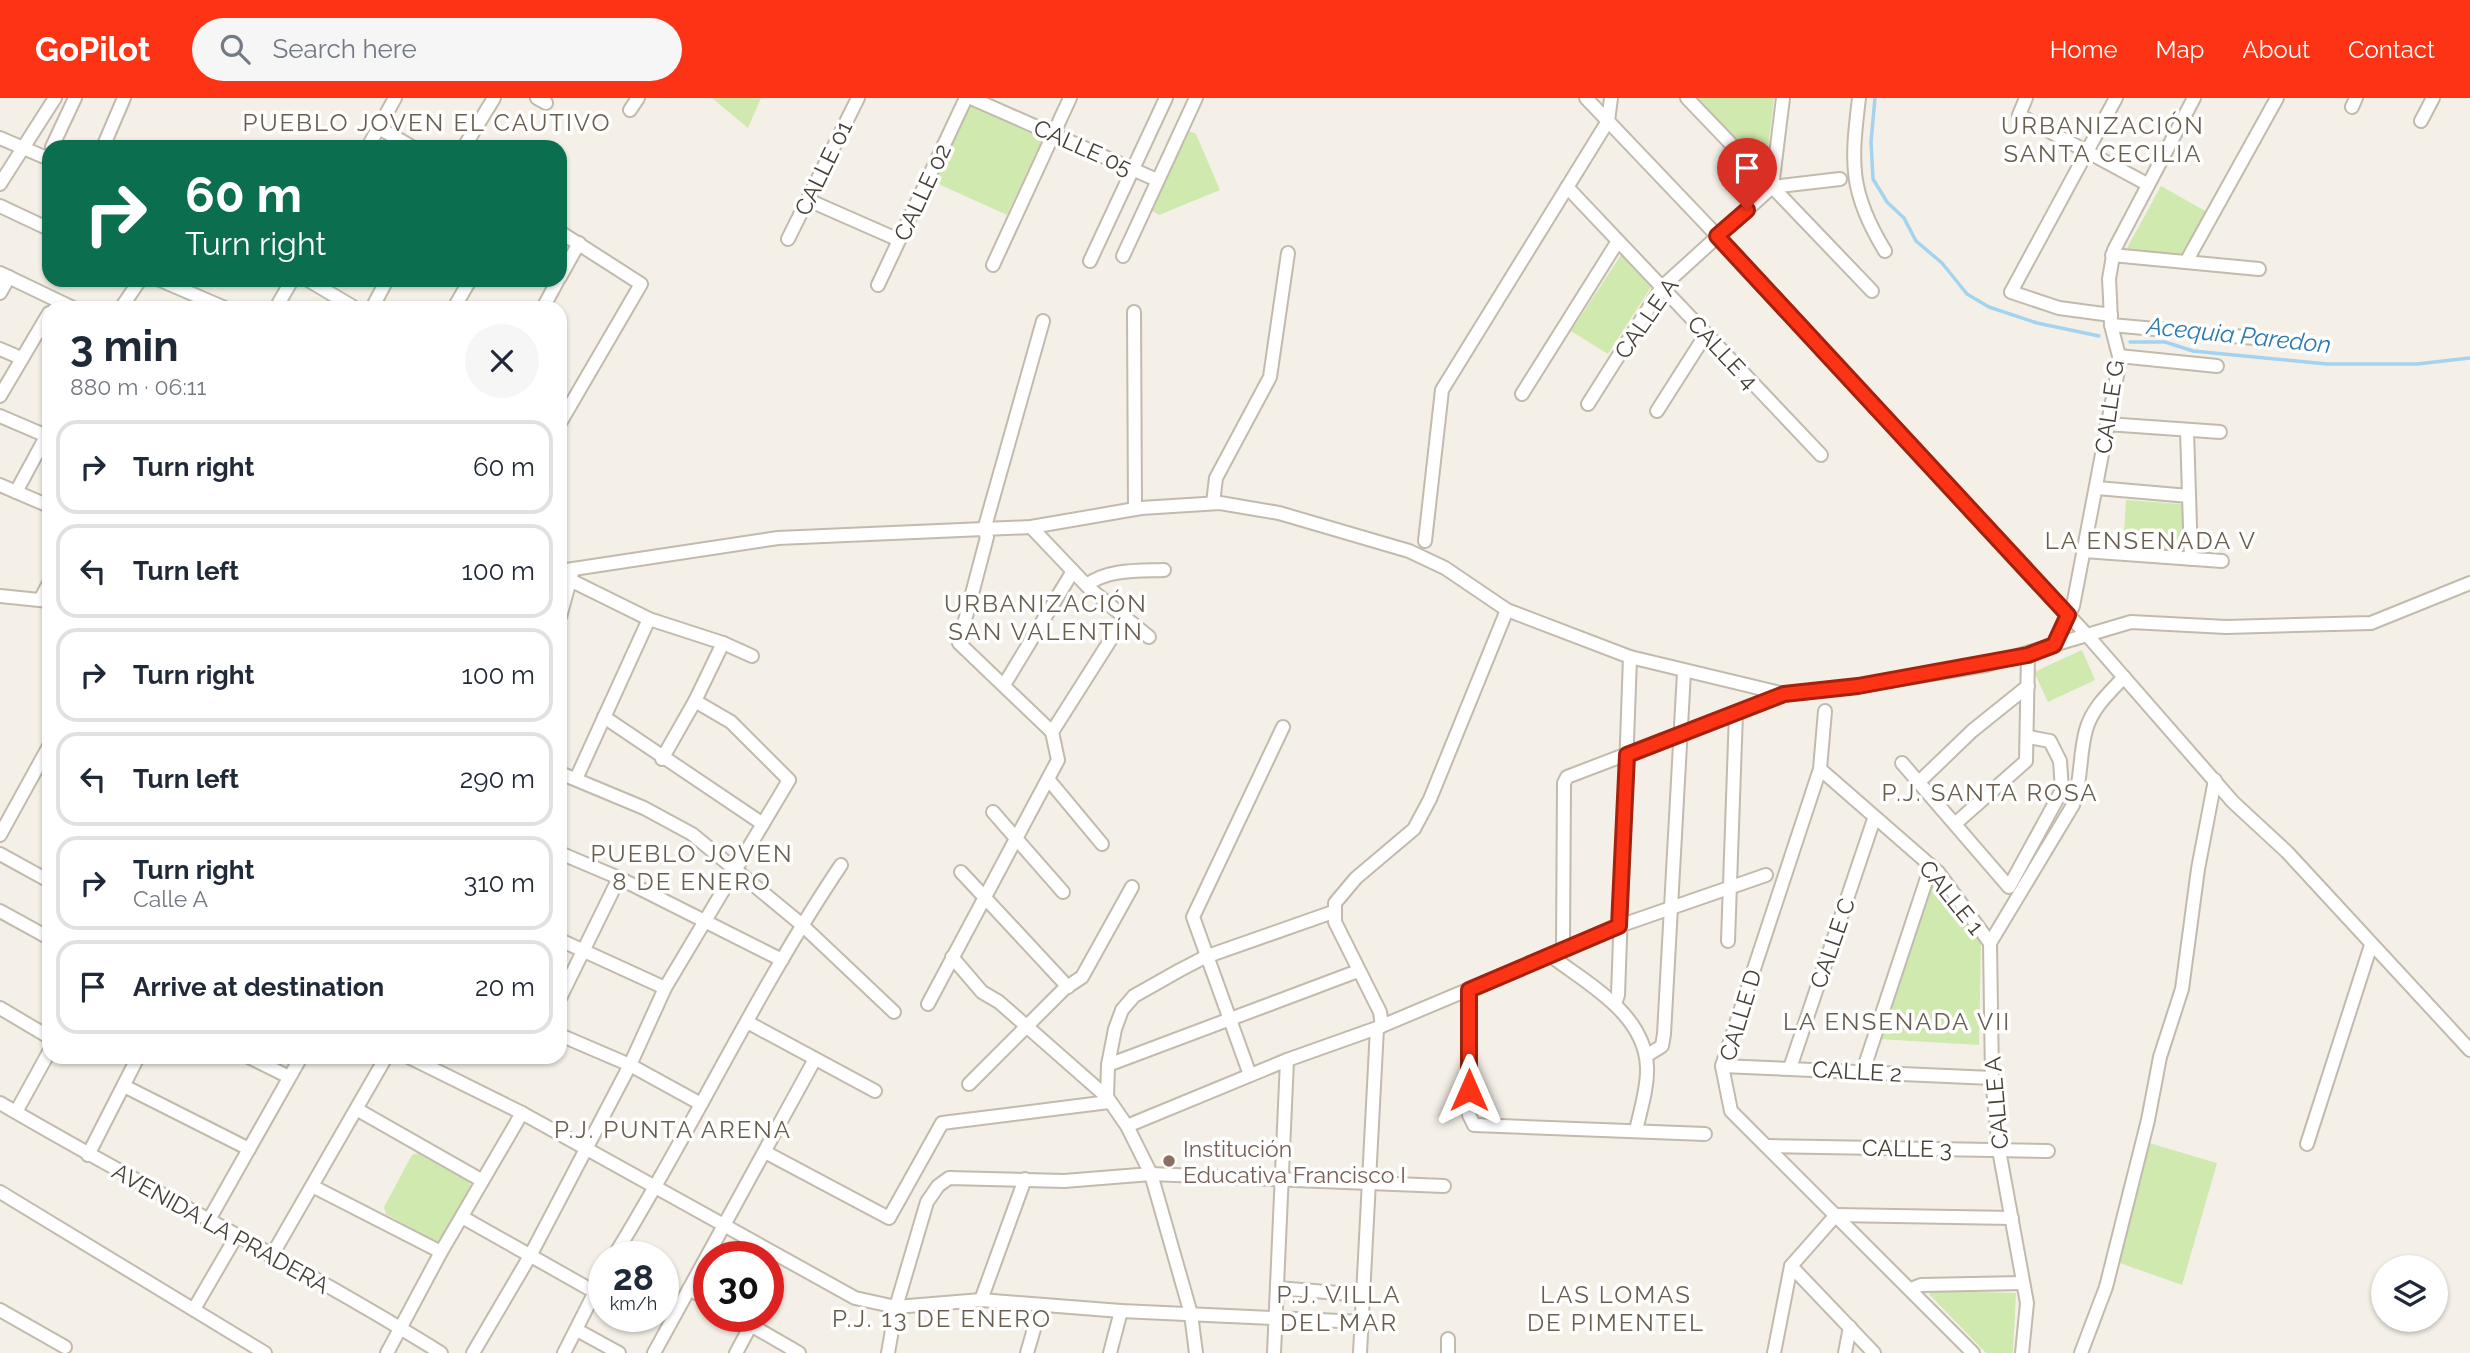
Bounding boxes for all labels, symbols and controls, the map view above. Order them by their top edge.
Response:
search box [192,18,682,81]
text: GoPilot [35,30,150,69]
icon: search [216,30,254,68]
text: Search here [272,34,417,64]
text: Home [2050,35,2118,64]
text: Map [2156,35,2204,64]
text: About [2242,35,2310,64]
text: Contact [2348,35,2435,64]
district label: PUEBLO JOVEN EL CAUTIVO [242,108,612,137]
district label: URBANIZACIÓN SANTA CECILIA [2001,111,2205,168]
street label: CALLE 05 [1030,113,1136,181]
street label: CALLE 01 [789,116,857,220]
pin [1717,138,1777,210]
street label: CALLE 02 [888,139,956,245]
icon: arrive [1728,149,1766,187]
text: 60 m [185,166,302,223]
icon: right [70,168,161,259]
text: Turn right [185,225,326,262]
street label: CALLE A [1608,272,1684,364]
street label: CALLE 4 [1682,310,1764,394]
water label: Acequia Paredon [2144,311,2332,359]
text: 3 min [70,322,179,371]
button: close [465,324,539,398]
street label: CALLE G [2089,358,2129,456]
text: 880 m · 06:11 [70,373,206,400]
icon: right [74,448,112,486]
text: Turn right [133,452,254,482]
text: 60 m [473,452,535,482]
district label: LA ENSENADA V [2045,526,2257,555]
icon: left [74,552,112,590]
text: Turn left [133,556,239,586]
text: 100 m [462,556,535,586]
district label: URBANIZACIÓN SAN VALENTÍN [944,589,1148,646]
icon: right [74,656,112,694]
text: Turn right [133,660,254,690]
text: 100 m [462,660,535,690]
icon: left [74,760,112,798]
text: Turn left [133,764,239,794]
text: 290 m [460,764,535,794]
district label: P.J. SANTA ROSA [1881,778,2099,807]
district label: PUEBLO JOVEN 8 DE ENERO [591,839,793,896]
street label: CALLE 1 [1914,854,1990,940]
text: Turn right [133,855,254,885]
icon: right [74,864,112,902]
text: 310 m [464,868,535,898]
text: Calle A [133,885,208,912]
street label: CALLE C [1804,894,1860,992]
street label: CALLE D [1713,966,1767,1064]
icon: arrive [74,968,112,1006]
text: Arrive at destination [133,972,384,1002]
text: 20 m [475,972,535,1002]
district label: LA ENSENADA VII [1783,1007,2011,1036]
position arrow [1432,1053,1506,1127]
street label: CALLE 2 [1811,1055,1903,1087]
street label: CALLE A [1978,1055,2013,1150]
district label: P.J. PUNTA ARENA [554,1115,792,1144]
street label: CALLE 3 [1862,1134,1952,1162]
place label: Institución Educativa Francisco I [1183,1135,1406,1188]
marker: Institución Educativa Francisco I [1161,1153,1177,1169]
street label: AVENIDA LA PRADERA [108,1157,335,1299]
speed limit sign: 30 [693,1241,784,1332]
map controls [2371,1255,2448,1332]
button: layers [2371,1255,2448,1332]
text: 28 [613,1257,654,1298]
district label: P.J. VILLA DEL MAR [1277,1280,1401,1337]
district label: LAS LOMAS DE PIMENTEL [1527,1280,1705,1337]
text: km/h [610,1293,657,1314]
district label: P.J. 13 DE ENERO [832,1304,1052,1333]

